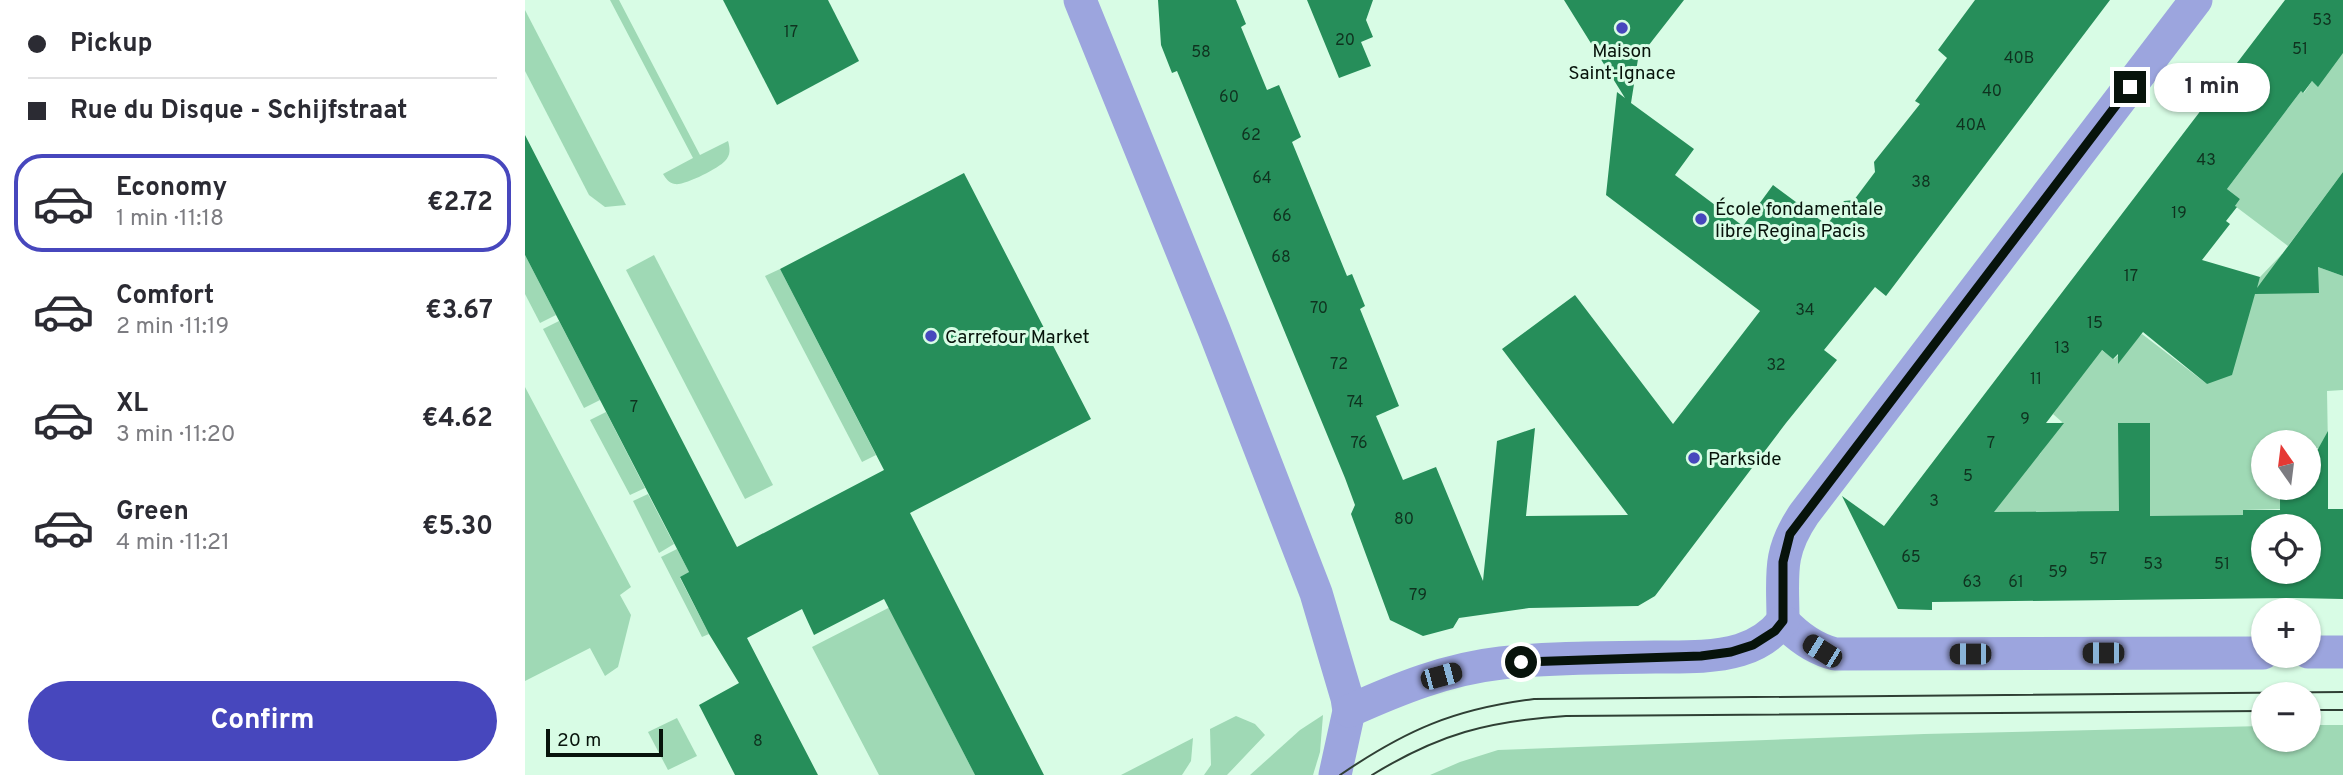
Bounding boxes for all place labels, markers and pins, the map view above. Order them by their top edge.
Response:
marker: Maison Saint-Ignace [1614,20,1630,36]
place label: Maison Saint-Ignace [1568,40,1676,86]
place label: École fondamentale libre Regina Pacis [1715,197,1883,244]
marker: École fondamentale libre Regina Pacis [1693,211,1709,227]
place label: Carrefour Market [945,326,1090,350]
marker: Carrefour Market [923,328,939,344]
place label: Parkside [1708,448,1781,472]
marker: Parkside [1686,450,1702,466]

